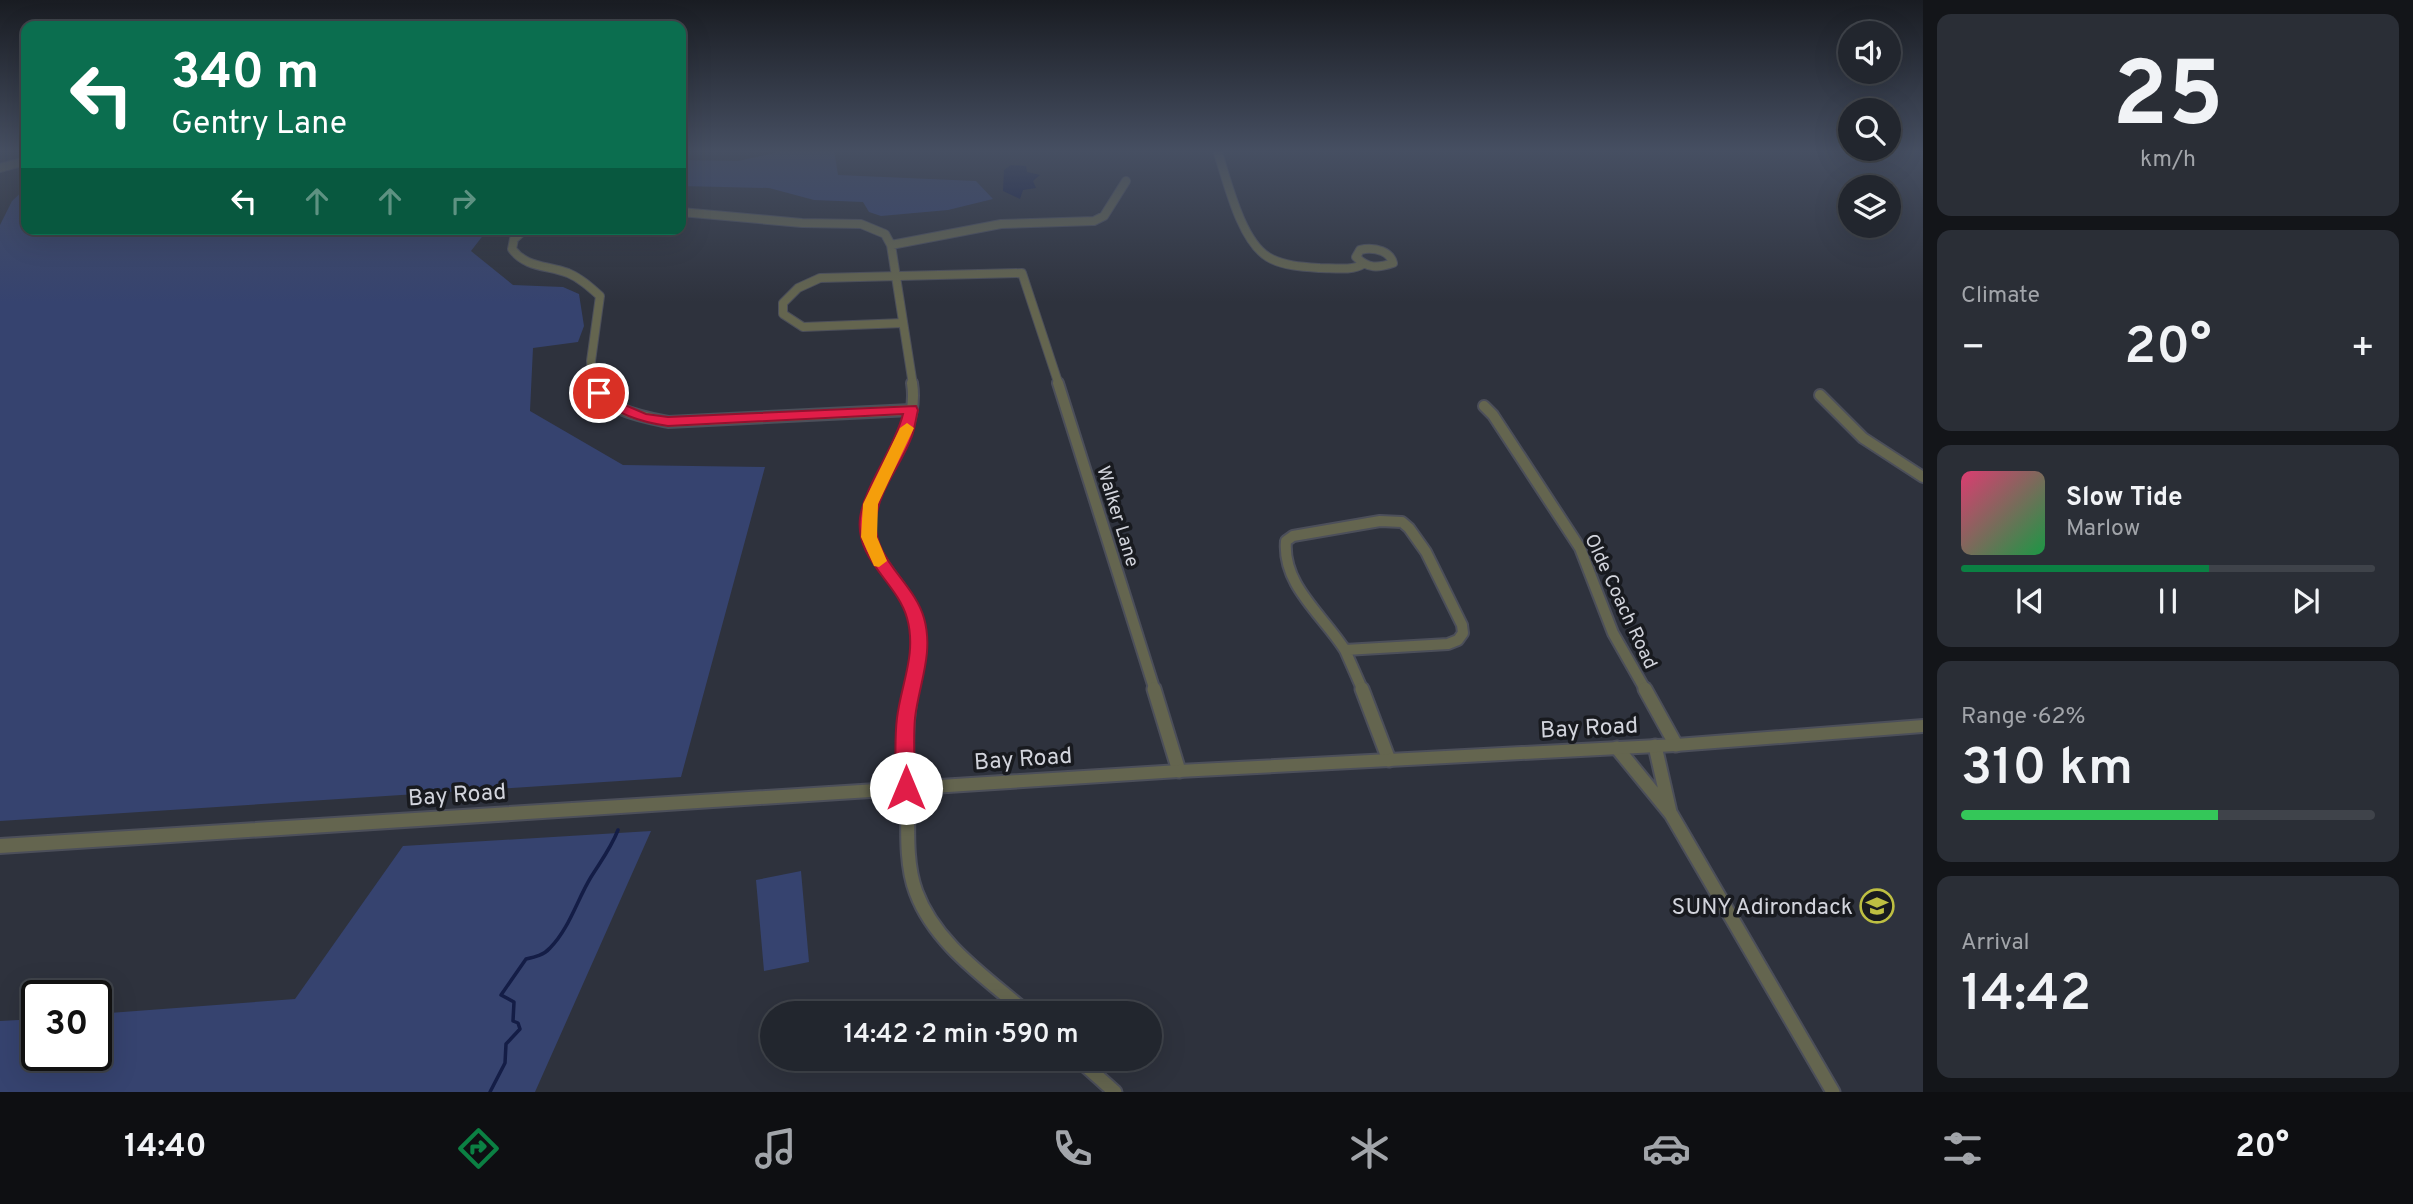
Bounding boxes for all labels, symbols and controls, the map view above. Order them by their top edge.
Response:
map controls [1838,21,1901,238]
button: sound [1838,21,1901,84]
text: 25 [2112,43,2224,158]
text: 340 m [171,44,319,106]
icon: left [56,49,147,140]
button: search [1838,98,1901,161]
text: Gentry Lane [171,105,347,145]
text: km/h [2140,146,2196,175]
button: layers [1838,175,1901,238]
icon: left [225,182,263,220]
icon: ahead [298,182,336,220]
icon: ahead [371,182,409,220]
icon: right [444,182,482,220]
text: Climate [1961,282,2040,311]
text: 20° [2124,316,2212,382]
text: − [1961,325,1986,374]
text: + [2350,325,2375,374]
pin [569,363,629,423]
icon: arrive [580,374,618,412]
street label: Walker Lane [1090,463,1144,570]
text: Slow Tide [2066,482,2183,515]
text: Marlow [2066,515,2140,544]
street label: Olde Coach Road [1578,530,1662,673]
icon: previous [2011,582,2049,620]
icon: pause [2149,582,2187,620]
icon: next [2287,582,2325,620]
text: Range · 62% [1961,703,2086,732]
street label: Bay Road [1539,712,1639,747]
text: 310 km [1961,737,2133,803]
street label: Bay Road [973,743,1073,778]
position arrow [869,751,943,825]
street label: Bay Road [407,779,507,814]
school or university icon: SUNY Adirondack [1858,887,1896,925]
place label: SUNY Adirondack [1672,894,1853,923]
text: Arrival [1961,929,2030,958]
text: 14:42 [1961,963,2091,1029]
speed limit sign: 30 [21,980,112,1071]
text: 14:42 · 2 min · 590 m [843,1019,1079,1052]
icon: directions [454,1124,503,1173]
icon: music [751,1124,800,1173]
icon: phone [1048,1124,1097,1173]
icon: climate [1345,1124,1394,1173]
icon: car [1642,1124,1691,1173]
icon: filters [1938,1124,1987,1173]
text: 14:40 [124,1128,207,1168]
text: 20° [2235,1128,2289,1168]

